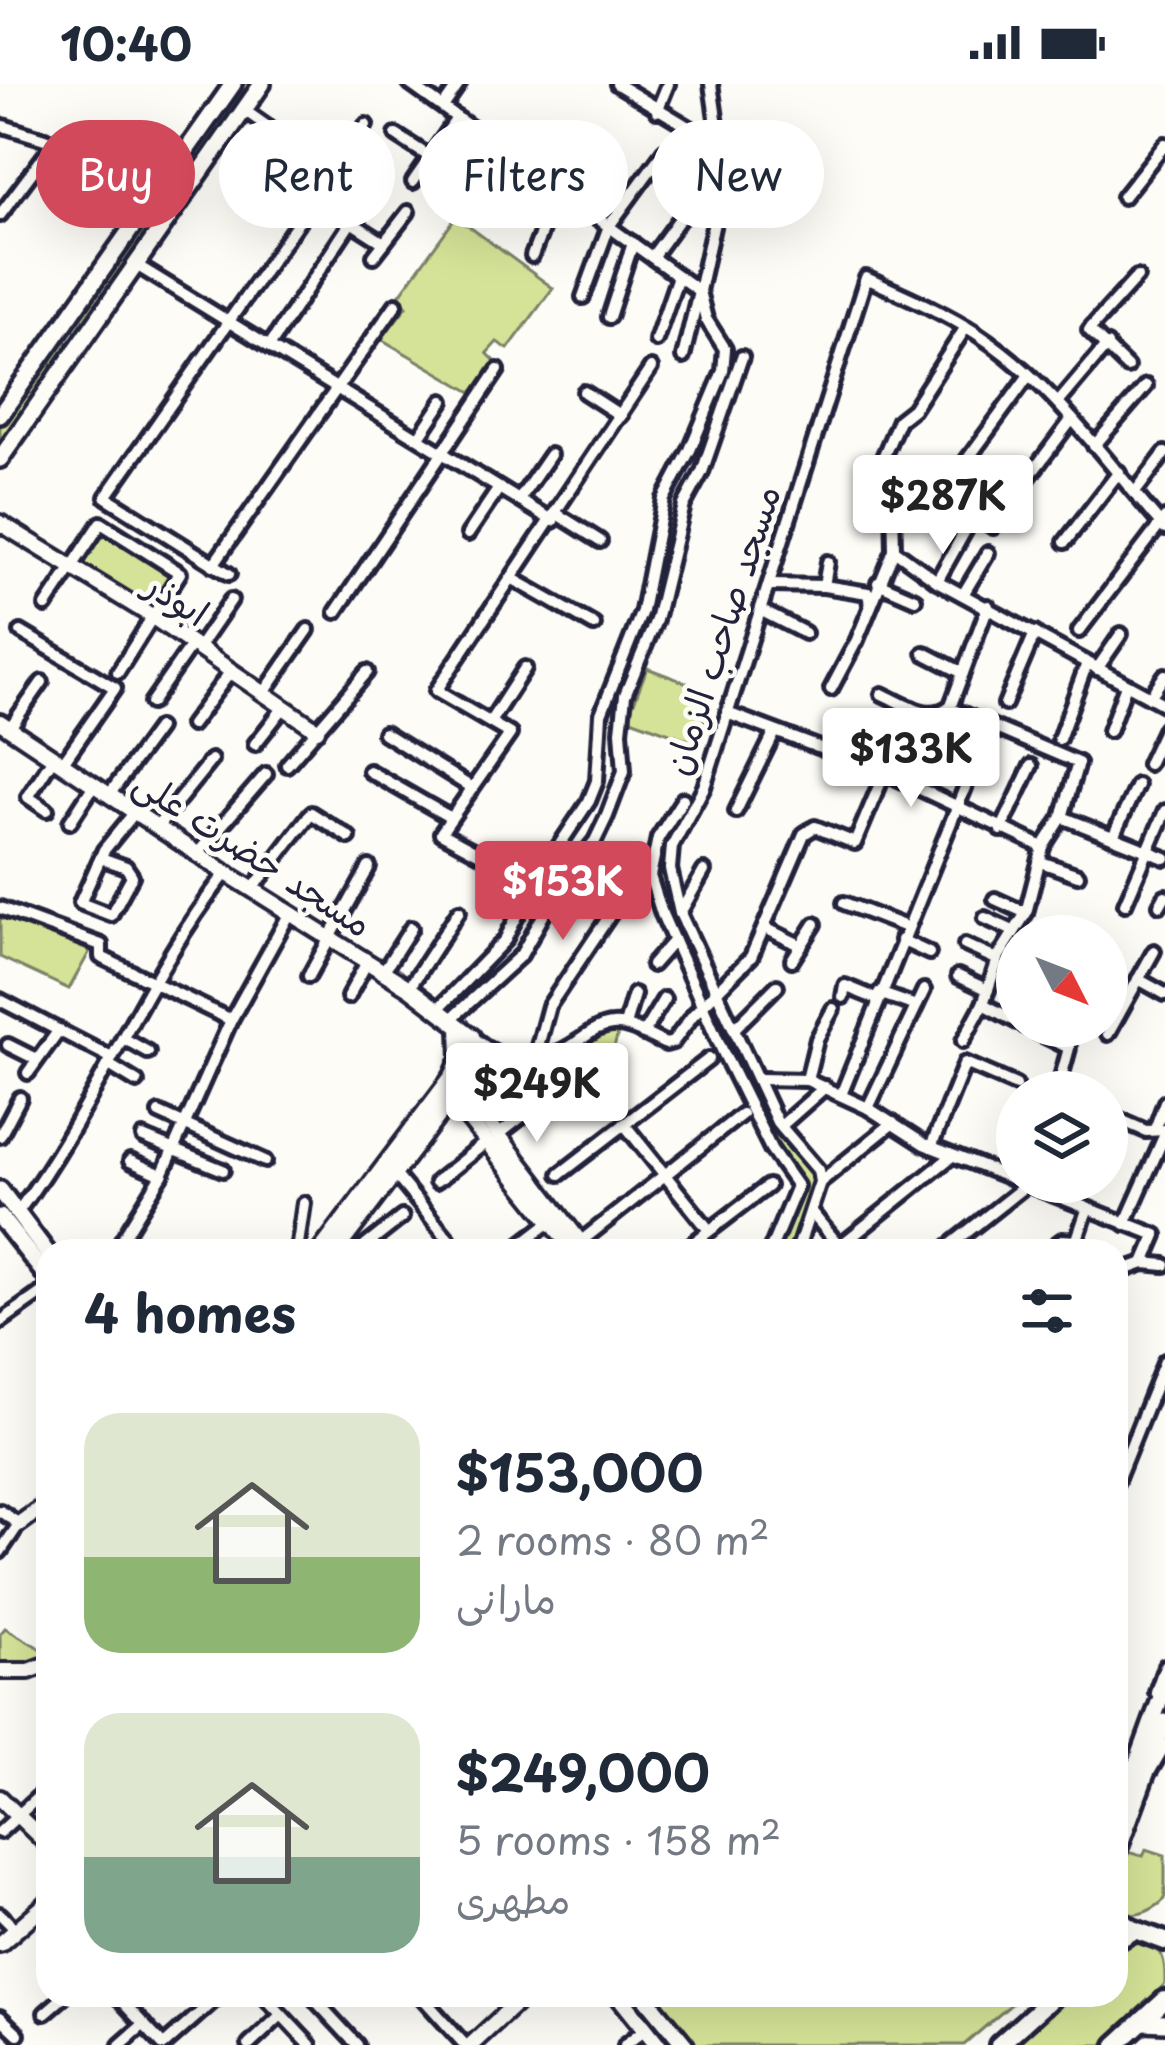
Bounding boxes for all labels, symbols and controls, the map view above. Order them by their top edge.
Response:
text: 10:40 [60,8,192,76]
chip: Buy [36,120,195,228]
chip: Rent [219,120,395,228]
chip: Filters [419,120,628,228]
chip: New [652,120,824,228]
pin: $287K [859,455,1027,557]
text: $287K [880,464,1006,523]
street label: مسجد صاحب الزمان [648,478,792,781]
street label: ابوذر [133,555,221,638]
pin: $133K [827,708,995,810]
text: $133K [850,717,972,776]
street label: مسجد حضرت علی [124,754,384,949]
pin: $153K [479,841,647,943]
text: $153K [502,850,624,909]
north arrow [996,915,1128,1047]
map controls [996,915,1128,1203]
pin: $249K [453,1043,621,1145]
text: $249K [473,1052,601,1111]
button: layers [996,1071,1128,1203]
text: 4 homes [84,1273,296,1350]
icon: filters [1014,1278,1080,1344]
text: $153,000 [456,1432,703,1509]
icon: home [180,1461,324,1605]
text: 2 rooms · 80 m² [456,1509,770,1568]
text: مارانی [456,1568,556,1627]
text: $249,000 [456,1732,710,1809]
icon: home [180,1761,324,1905]
text: 5 rooms · 158 m² [456,1809,781,1868]
text: مطهری [456,1868,570,1927]

